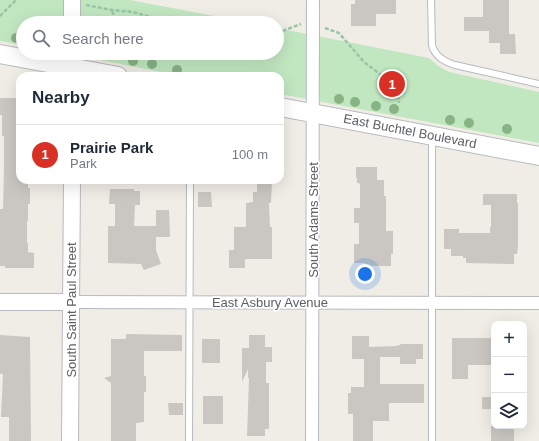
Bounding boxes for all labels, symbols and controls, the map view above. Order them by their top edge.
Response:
search box [16,16,284,60]
icon: search [30,27,52,49]
text: Search here [62,30,144,47]
pin: 1 [379,69,405,99]
text: Nearby [32,88,90,107]
street label: East Buchtel Boulevard [342,111,478,151]
text: Prairie Park [70,139,153,156]
text: 1 [41,147,49,162]
text: 100 m [232,147,268,162]
text: Park [70,156,97,171]
street label: South Adams Street [306,162,321,278]
street label: South Saint Paul Street [64,242,79,378]
your location [355,264,375,284]
street label: East Asbury Avenue [212,295,328,310]
map controls [491,321,527,429]
button: + [491,321,527,357]
button: − [491,357,527,393]
button: layers [491,393,527,429]

